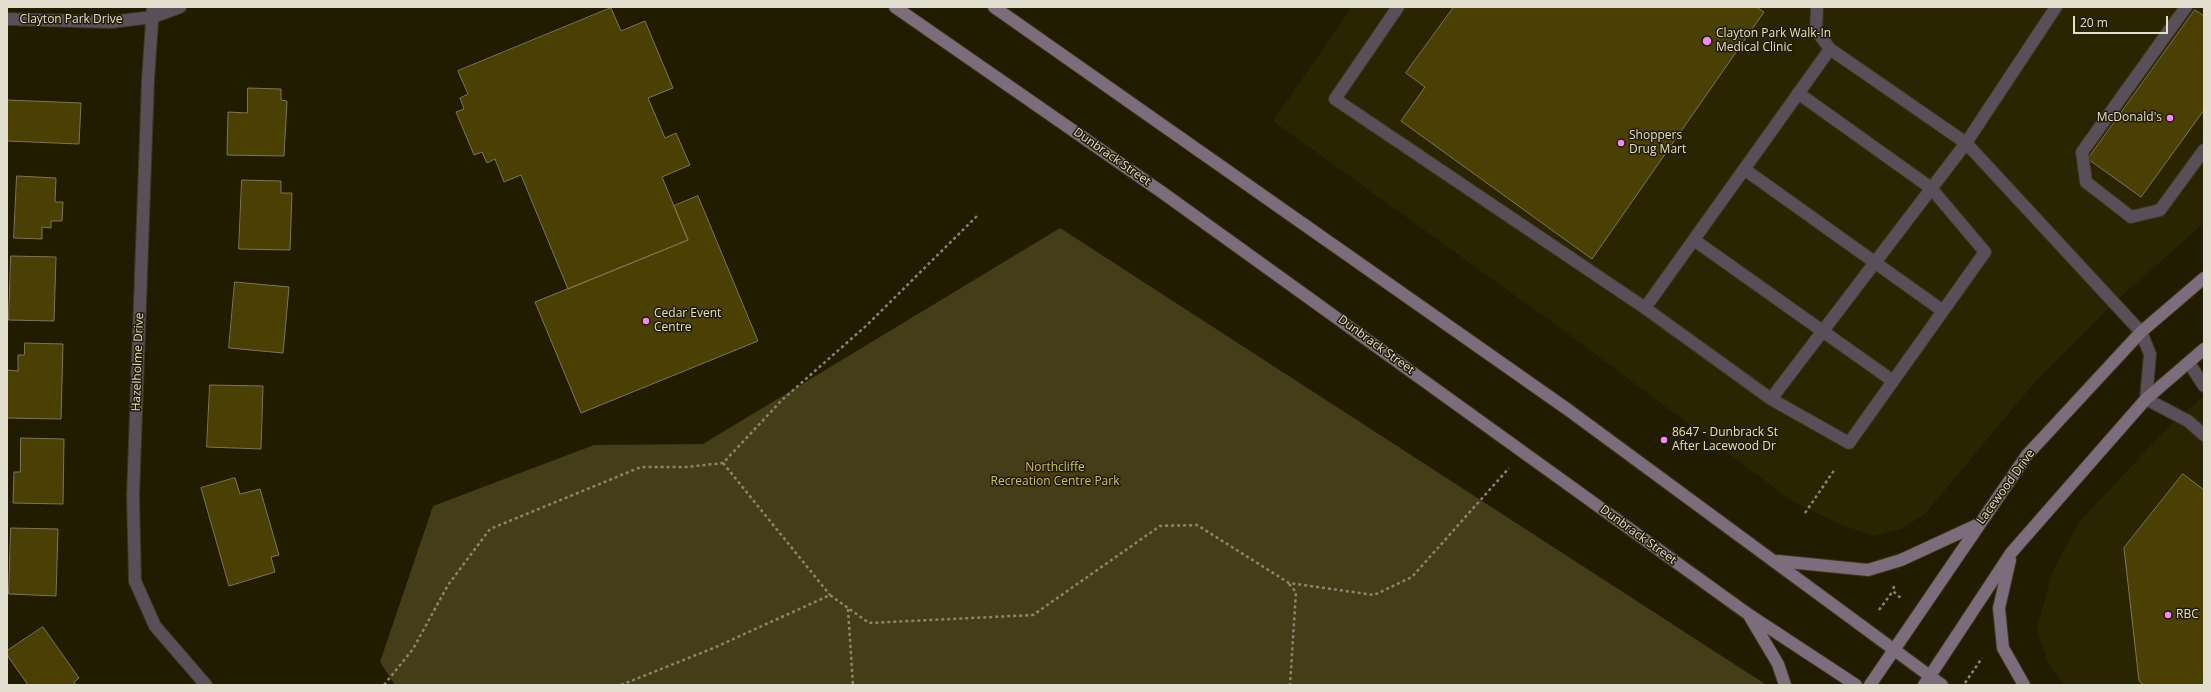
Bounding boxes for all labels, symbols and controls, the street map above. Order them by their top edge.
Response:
scale bar [2075,8,2170,34]
street label: Clayton Park Drive [20,13,122,27]
text: 20 m [2080,14,2108,31]
place label: Clayton Park Walk-In Medical Clinic [1716,27,1831,55]
marker: Clayton Park Walk-In Medical Clinic [1701,35,1713,47]
place label: McDonald's [2097,111,2162,125]
marker: McDonald's [2165,113,2175,123]
street label: Dunbrack Street [1071,125,1153,189]
place label: Shoppers Drug Mart [1629,129,1686,157]
marker: Shoppers Drug Mart [1616,138,1626,148]
place label: Cedar Event Centre [654,307,721,335]
street label: Hazelholme Drive [129,312,147,412]
street label: Dunbrack Street [1335,312,1417,378]
marker: Cedar Event Centre [641,316,651,326]
place label: 8647 - Dunbrack St After Lacewood Dr [1672,426,1778,454]
marker: 8647 - Dunbrack St After Lacewood Dr [1659,435,1669,445]
street label: Lacewood Drive [1974,447,2038,527]
park label: Northcliffe Recreation Centre Park [991,461,1119,489]
street label: Dunbrack Street [1597,502,1679,568]
place label: RBC [2176,608,2199,622]
marker: RBC [2163,610,2173,620]

